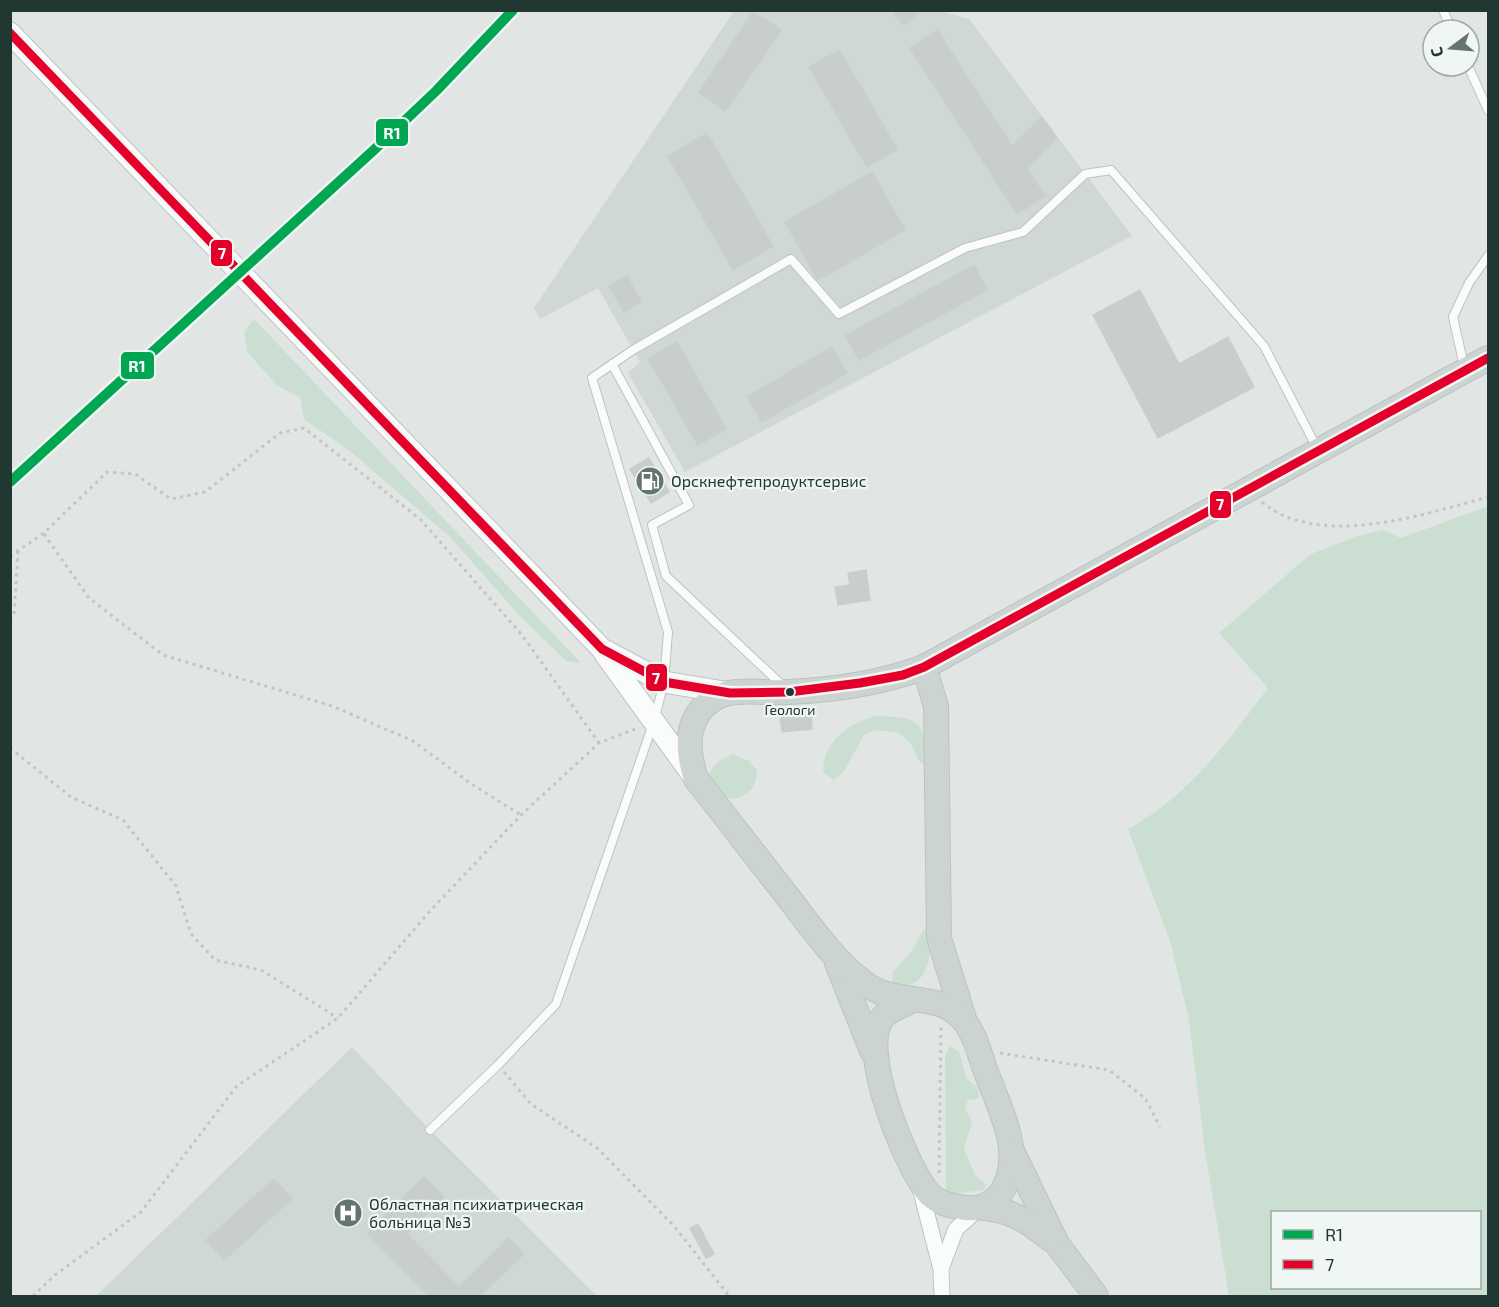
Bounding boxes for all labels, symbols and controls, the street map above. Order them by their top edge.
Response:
north arrow [1421,18,1481,78]
text: С [1426,45,1447,59]
line badge: R1 [375,118,409,147]
text: R1 [383,123,401,142]
line badge: 7 [210,239,233,267]
text: 7 [218,243,227,262]
line badge: R1 [120,351,155,380]
text: R1 [128,356,146,375]
fuel station icon: Орскнефтепродуктсервис [634,465,666,497]
place label: Орскнефтепродуктсервис [671,471,867,491]
line badge: 7 [1209,490,1232,519]
text: 7 [1216,494,1225,513]
line badge: 7 [645,663,668,692]
text: 7 [652,668,661,687]
marker: Геологи [784,686,796,698]
place label: Геологи [764,701,816,718]
place label: Областная психиатрическая больница №3 [369,1194,584,1231]
hospital icon: Областная психиатрическая больница №3 [332,1197,364,1229]
legend [1271,1211,1481,1289]
text: R1 [1325,1223,1343,1245]
text: 7 [1325,1253,1334,1275]

